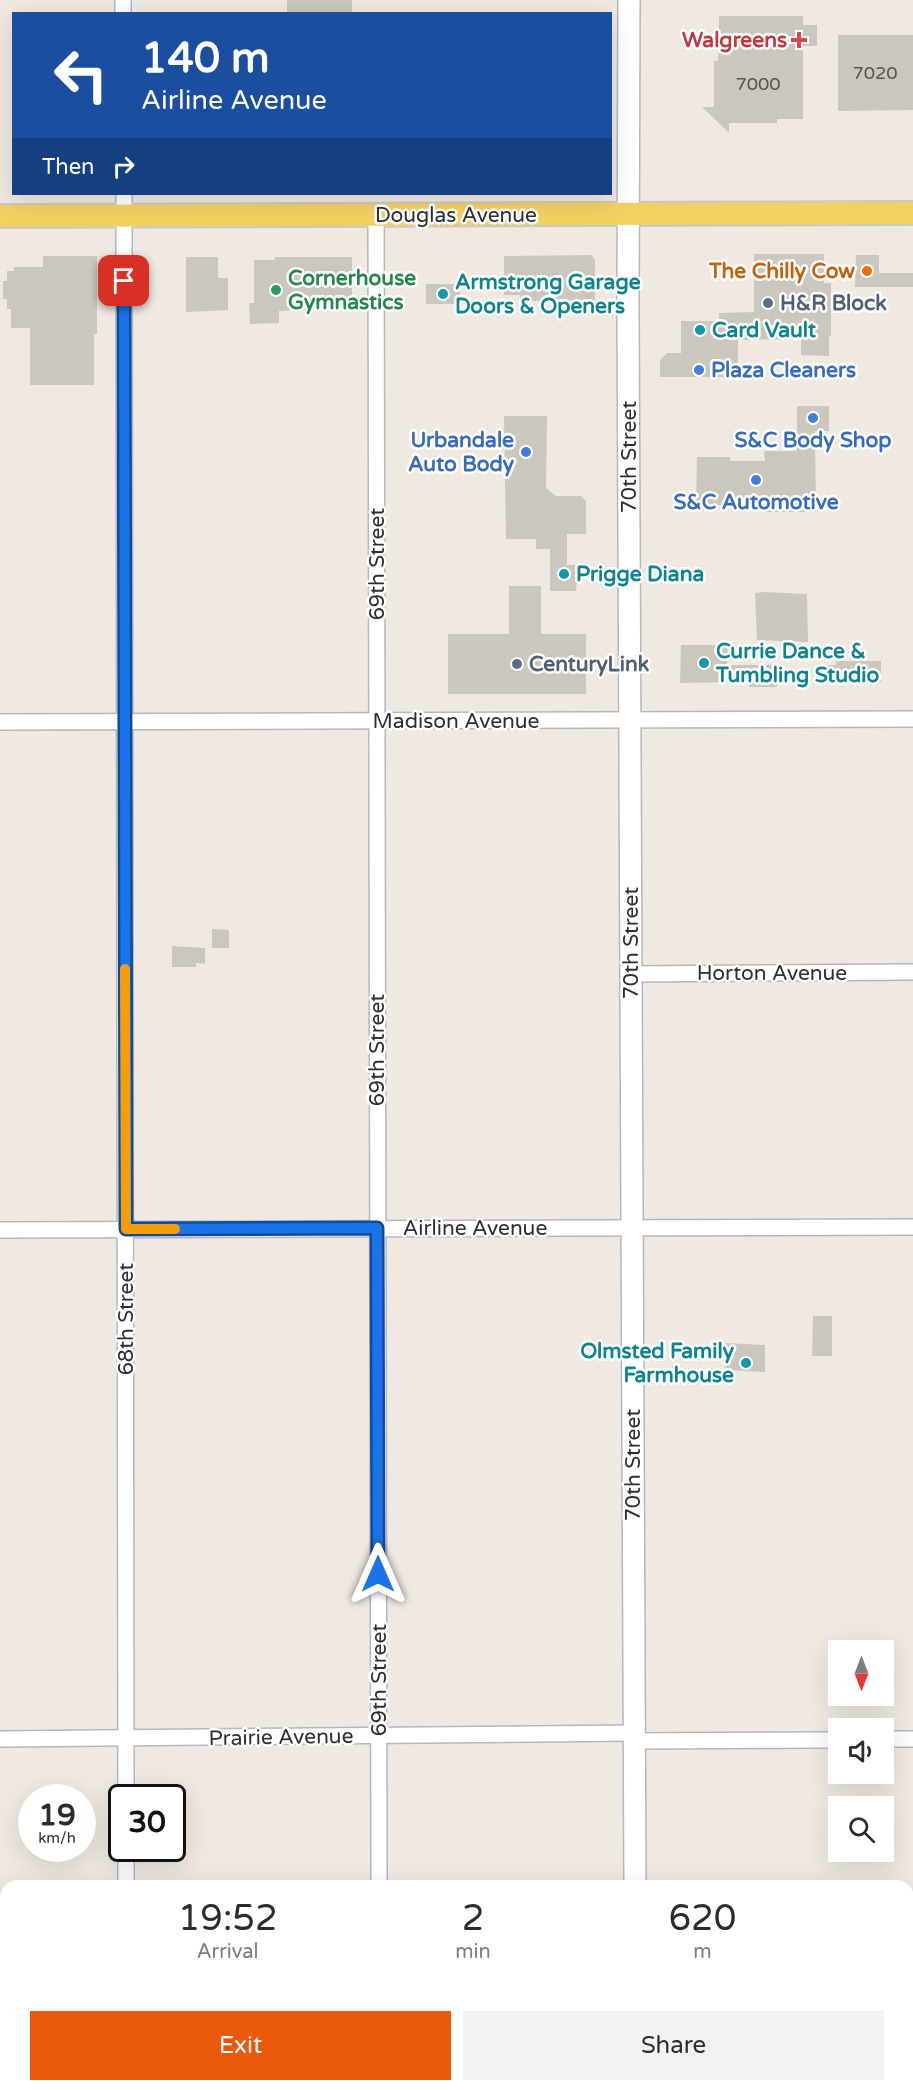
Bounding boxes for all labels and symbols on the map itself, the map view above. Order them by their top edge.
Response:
place label: Walgreens [682,28,787,53]
marker: Walgreens [792,33,806,47]
house number: 7020 [852,62,898,84]
house number: 7000 [735,73,781,95]
street label: Douglas Avenue [375,203,537,228]
pin [98,255,149,306]
place label: The Chilly Cow [708,259,855,284]
marker: The Chilly Cow [860,264,874,278]
place label: Cornerhouse Gymnastics [288,266,416,315]
place label: Armstrong Garage Doors & Openers [455,270,641,319]
marker: Cornerhouse Gymnastics [269,283,283,297]
marker: Armstrong Garage Doors & Openers [436,287,450,301]
place label: H&R Block [780,291,887,316]
marker: H&R Block [761,296,775,310]
place label: Card Vault [712,318,816,343]
marker: Card Vault [693,323,707,337]
place label: Plaza Cleaners [711,358,856,383]
marker: Plaza Cleaners [692,363,706,377]
street label: 70th Street [617,401,642,513]
marker: S&C Body Shop [806,411,820,425]
place label: Urbandale Auto Body [408,428,515,477]
place label: S&C Body Shop [734,428,892,453]
marker: Urbandale Auto Body [519,445,533,459]
marker: S&C Automotive [749,473,763,487]
place label: S&C Automotive [673,490,839,515]
street label: 69th Street [365,508,390,620]
place label: Prigge Diana [576,562,704,587]
marker: Prigge Diana [557,567,571,581]
place label: Currie Dance & Tumbling Studio [715,639,880,688]
place label: CenturyLink [529,652,650,677]
marker: Currie Dance & Tumbling Studio [697,656,711,670]
marker: CenturyLink [510,657,524,671]
street label: Madison Avenue [373,709,540,734]
street label: 70th Street [619,887,644,999]
street label: Horton Avenue [697,961,847,986]
street label: 69th Street [365,994,390,1106]
street label: Airline Avenue [403,1216,547,1241]
street label: 68th Street [114,1263,139,1375]
place label: Olmsted Family Farmhouse [580,1339,735,1388]
marker: Olmsted Family Farmhouse [739,1356,753,1370]
street label: 70th Street [621,1409,646,1521]
position arrow [346,1542,410,1606]
street label: 69th Street [367,1624,392,1736]
north arrow [828,1640,894,1706]
street label: Prairie Avenue [208,1724,354,1751]
speed limit sign: 30 [108,1784,186,1862]

